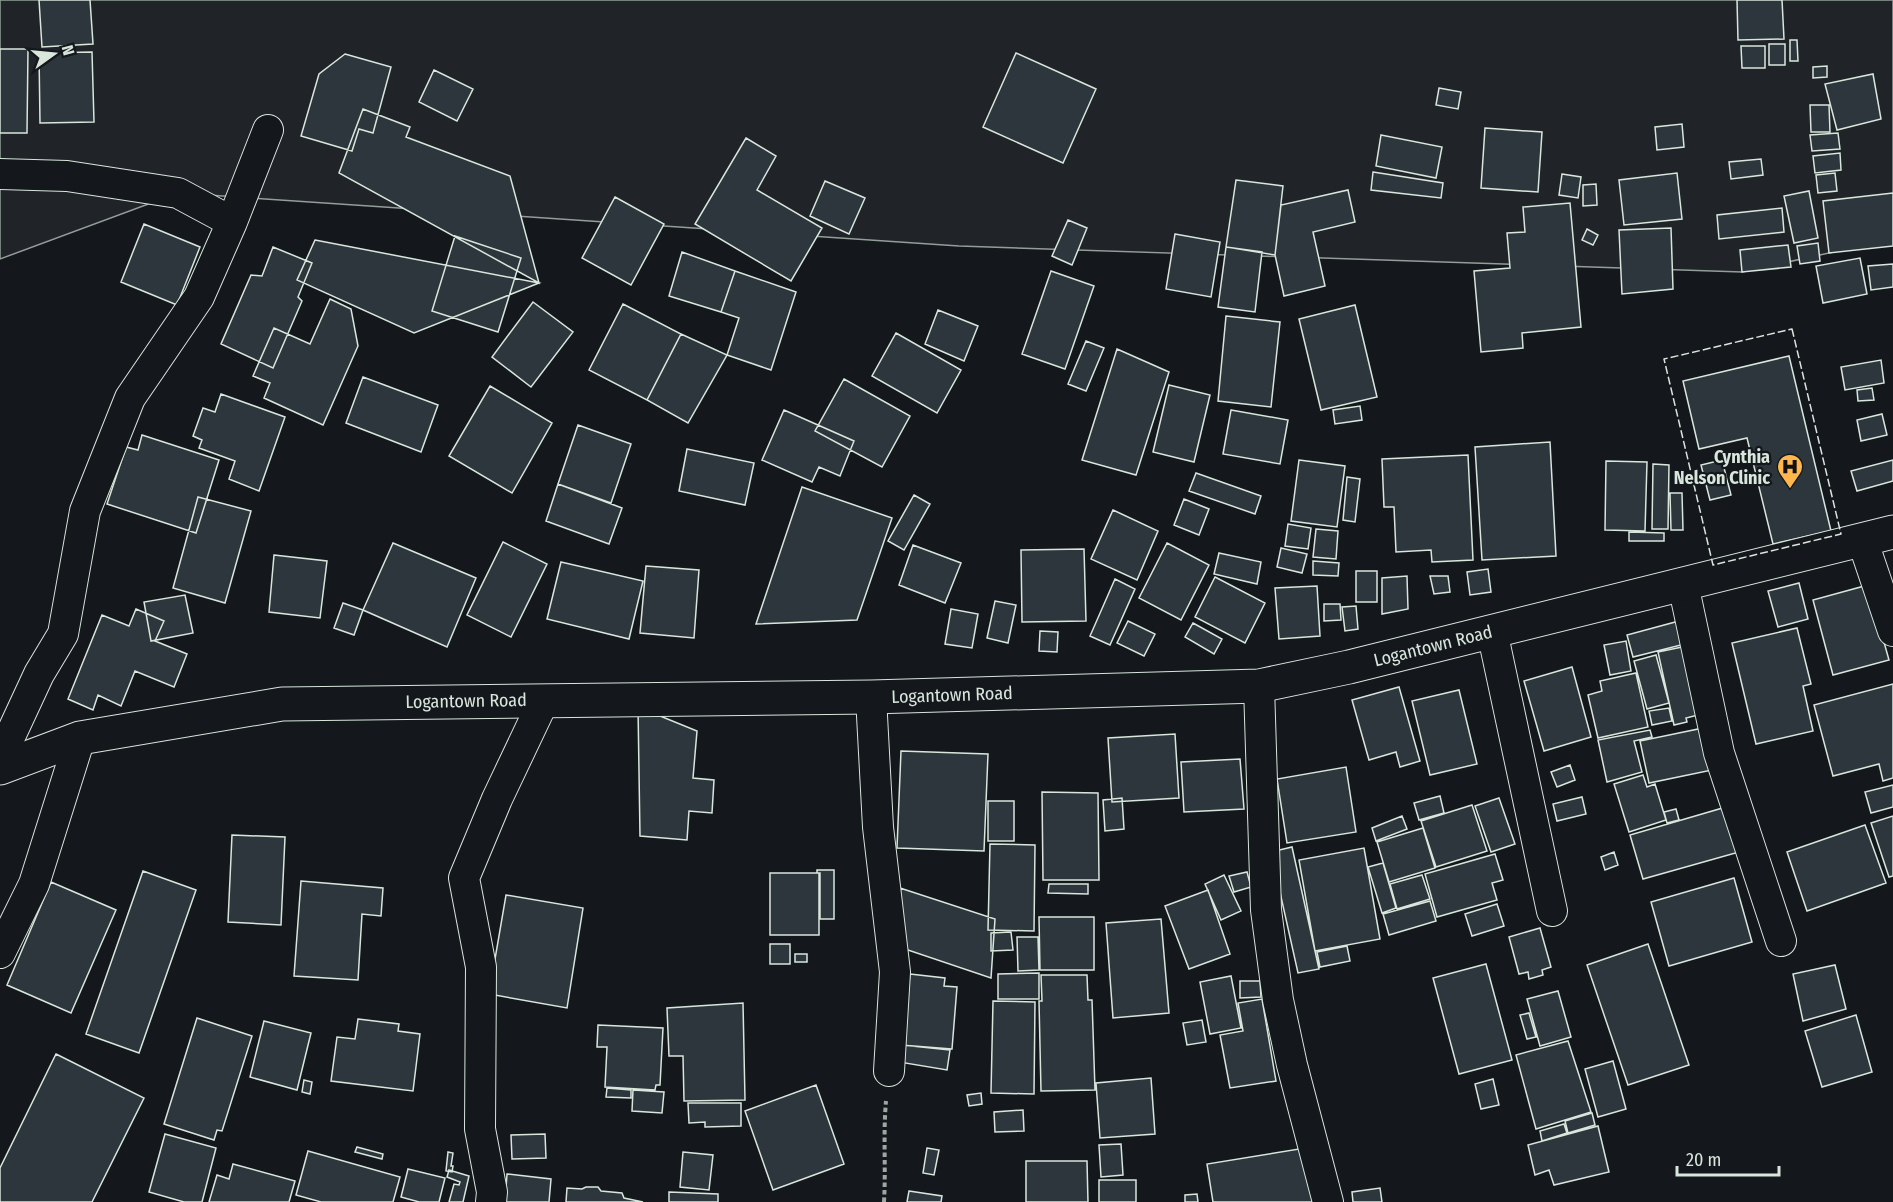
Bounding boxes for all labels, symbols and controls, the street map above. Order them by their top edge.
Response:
north arrow [24,24,84,84]
text: N [58,43,78,57]
place label: Cynthia Nelson Clinic [1674,446,1770,489]
hospital icon: Cynthia Nelson Clinic [1775,452,1805,490]
street label: Logantown Road [1371,621,1495,671]
street label: Logantown Road [891,682,1013,708]
street label: Logantown Road [405,689,527,713]
scale bar [1677,1139,1779,1177]
text: 20 m [1686,1149,1721,1171]

